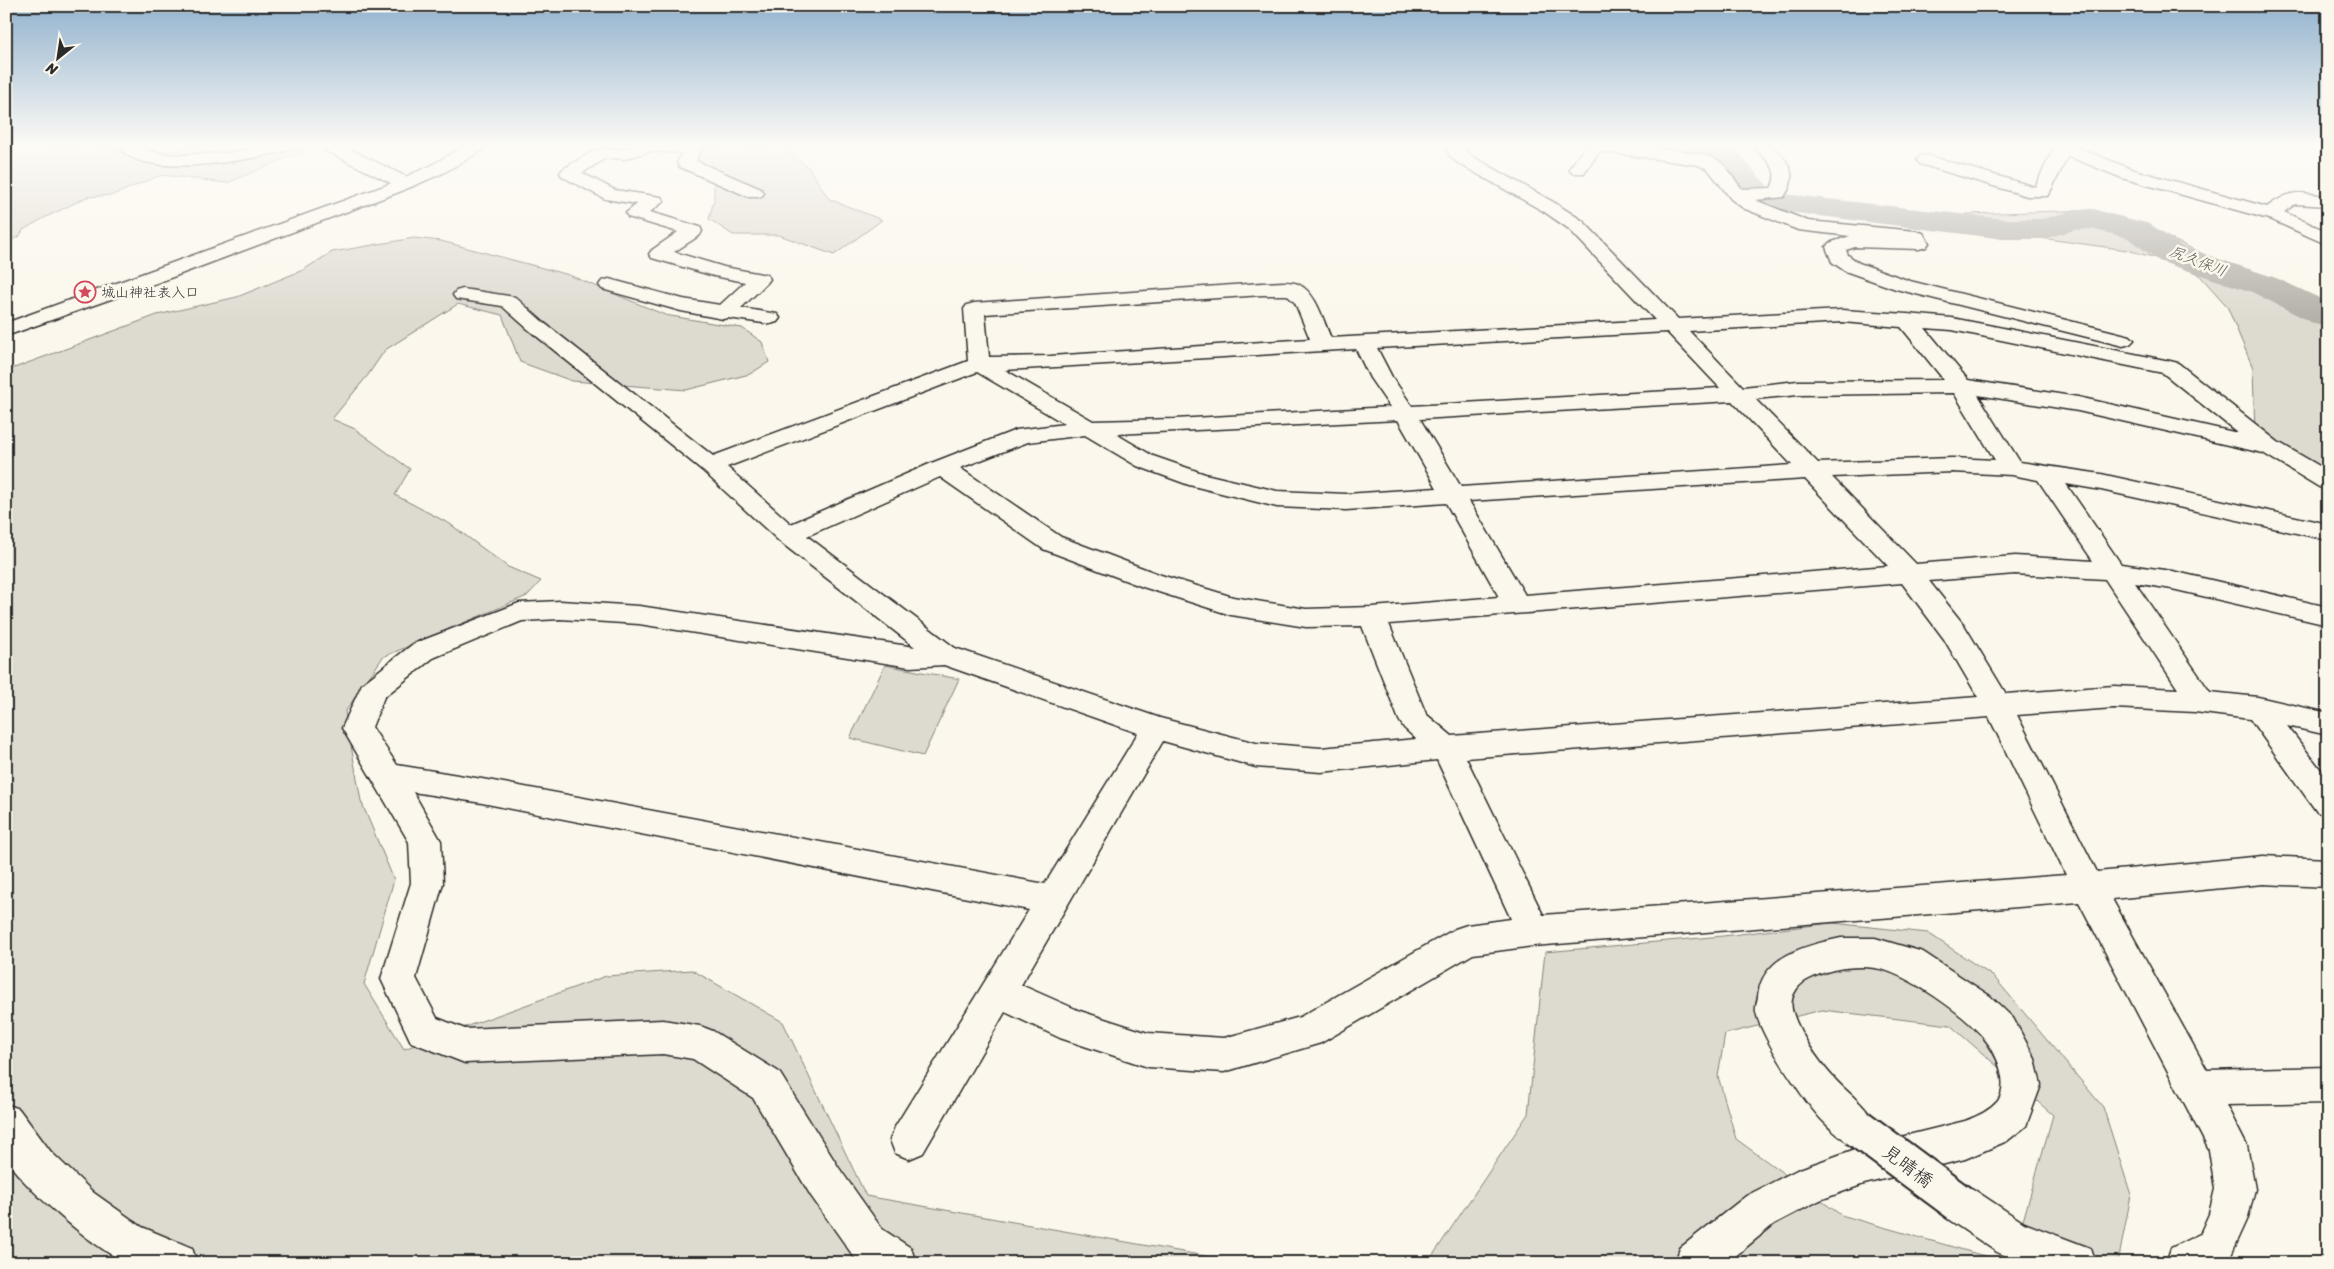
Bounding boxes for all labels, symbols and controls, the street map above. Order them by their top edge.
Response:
north arrow [32,32,82,82]
text: N [41,55,63,83]
water label: 尻久保川 [2165,238,2231,284]
place icon: 城山神社表入口 [73,280,97,304]
place label: 城山神社表入口 [101,280,199,305]
street label: 見晴橋 [1875,1136,1941,1196]

